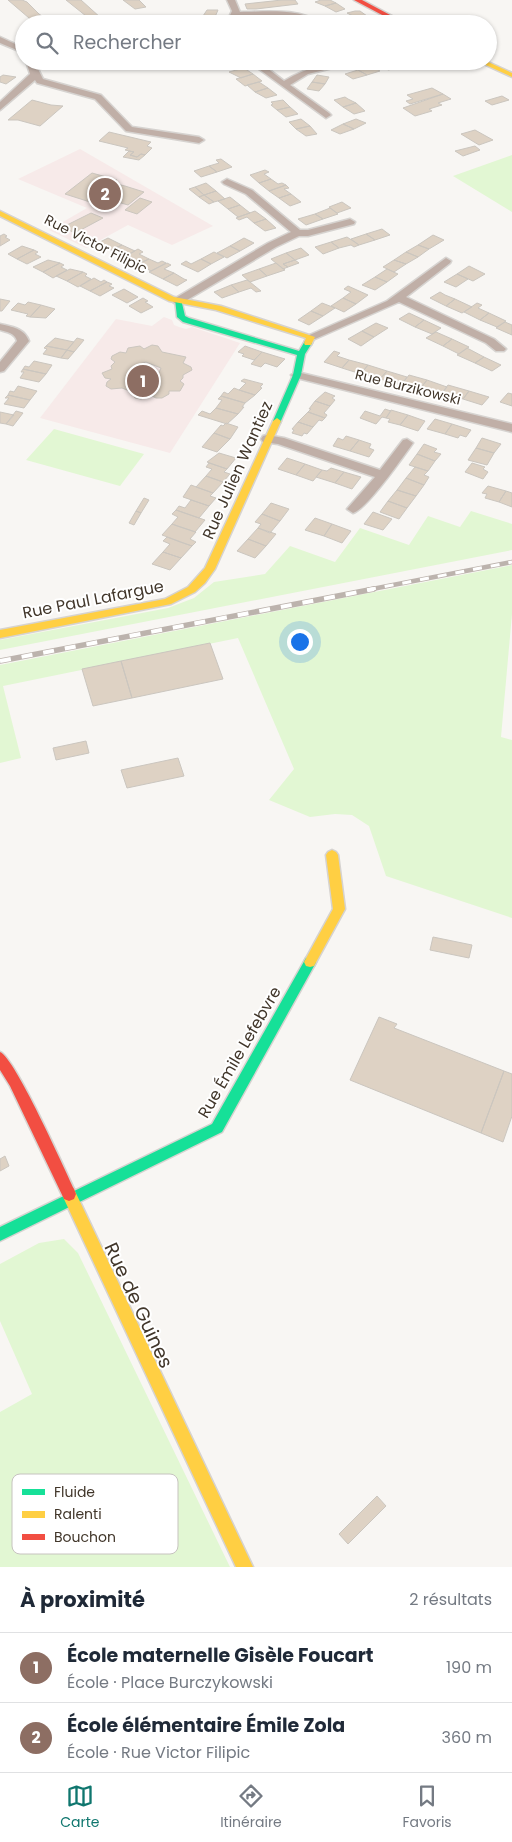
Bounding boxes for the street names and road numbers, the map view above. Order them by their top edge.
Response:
street label: Rue Victor Filipic [41,209,151,279]
street label: Rue Burzikowski [353,364,463,410]
street label: Rue Julien Wantiez [197,398,278,543]
street label: Rue Paul Lafargue [20,575,166,624]
street label: Rue Émile Lefebvre [192,982,287,1122]
street label: Rue de Guines [98,1238,179,1372]

